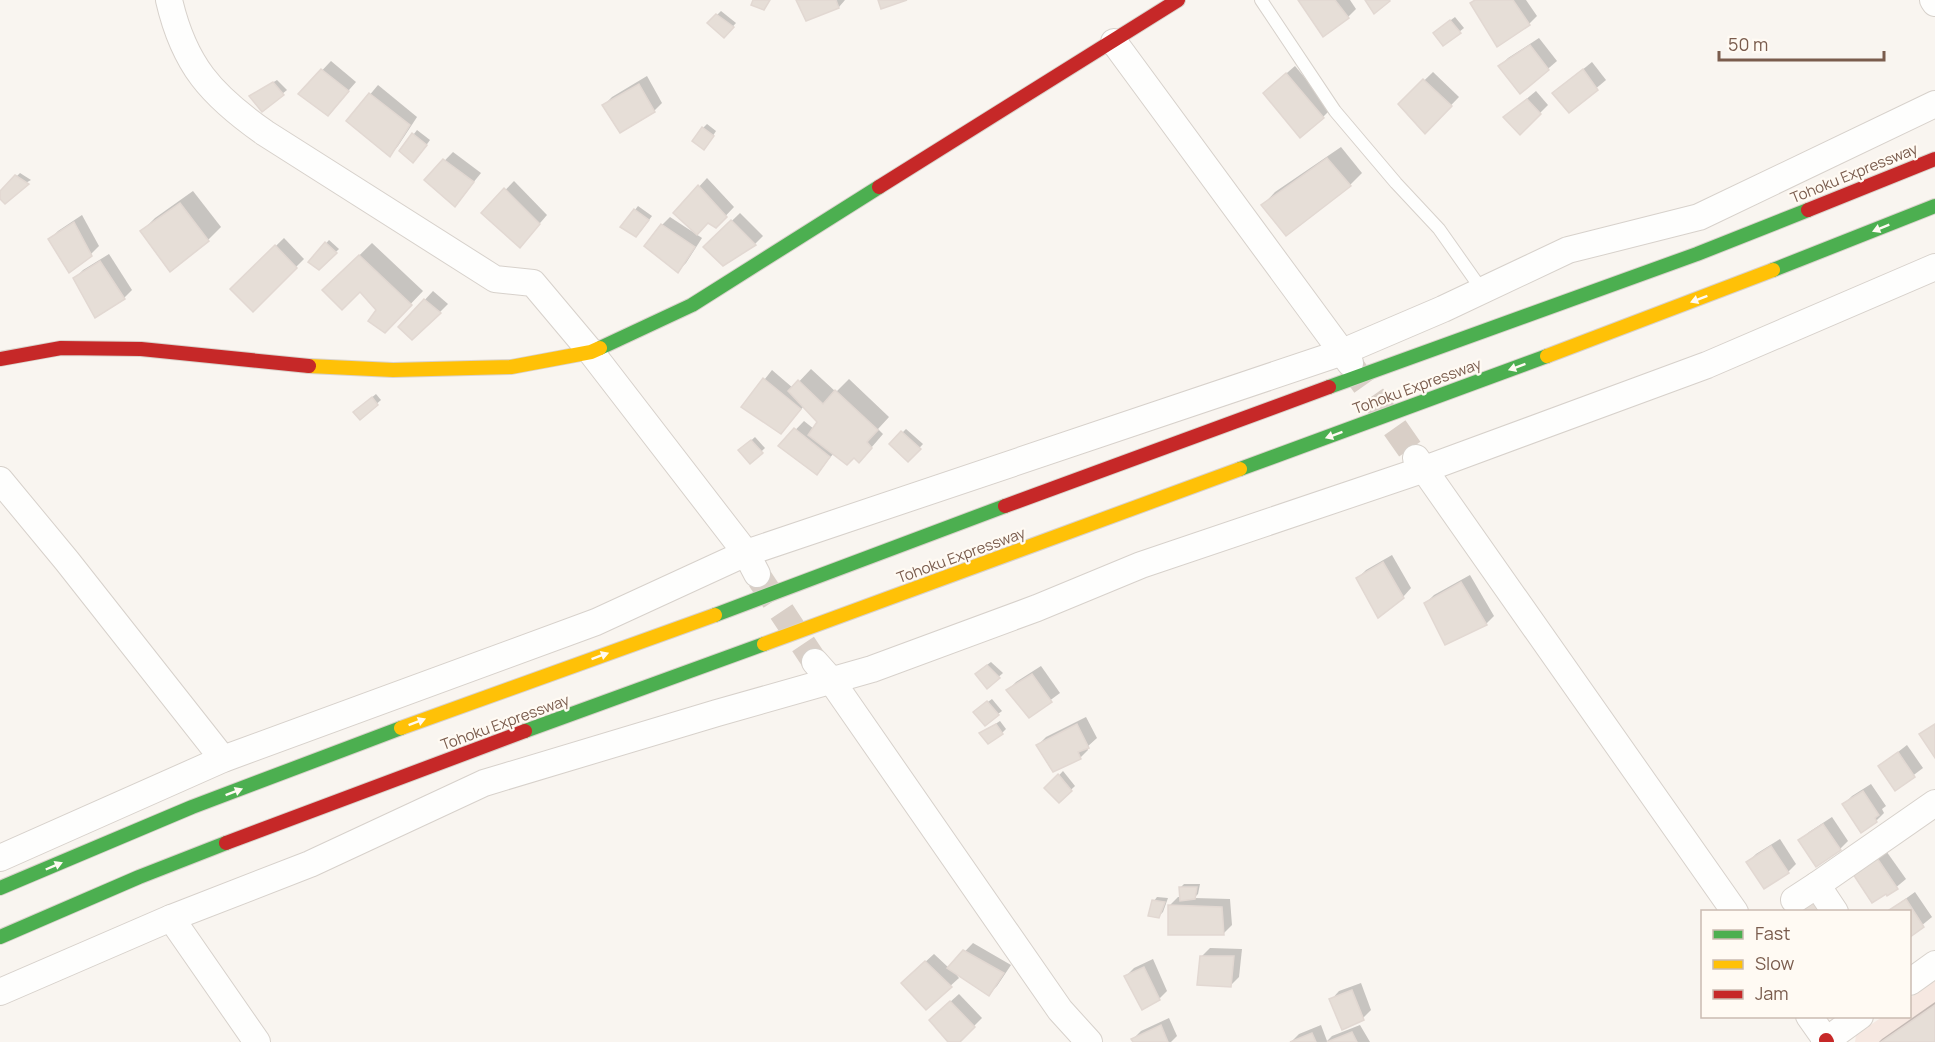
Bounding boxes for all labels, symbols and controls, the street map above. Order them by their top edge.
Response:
scale bar [1719,24,1884,62]
text: 50 m [1728,32,1768,56]
street label: Tohoku Expressway [1787,138,1921,208]
one-way arrow [1871,223,1889,233]
one-way arrow [1690,295,1708,304]
street label: Tohoku Expressway [1350,353,1484,419]
one-way arrow [1508,363,1526,373]
one-way arrow [1325,430,1343,440]
street label: Tohoku Expressway [894,522,1028,588]
one-way arrow [591,651,609,661]
street label: Tohoku Expressway [438,689,572,755]
one-way arrow [408,717,426,727]
one-way arrow [225,786,243,796]
one-way arrow [45,861,63,870]
legend [1701,910,1911,1018]
text: Fast [1755,921,1790,945]
text: Slow [1755,951,1795,975]
text: Jam [1755,981,1789,1005]

